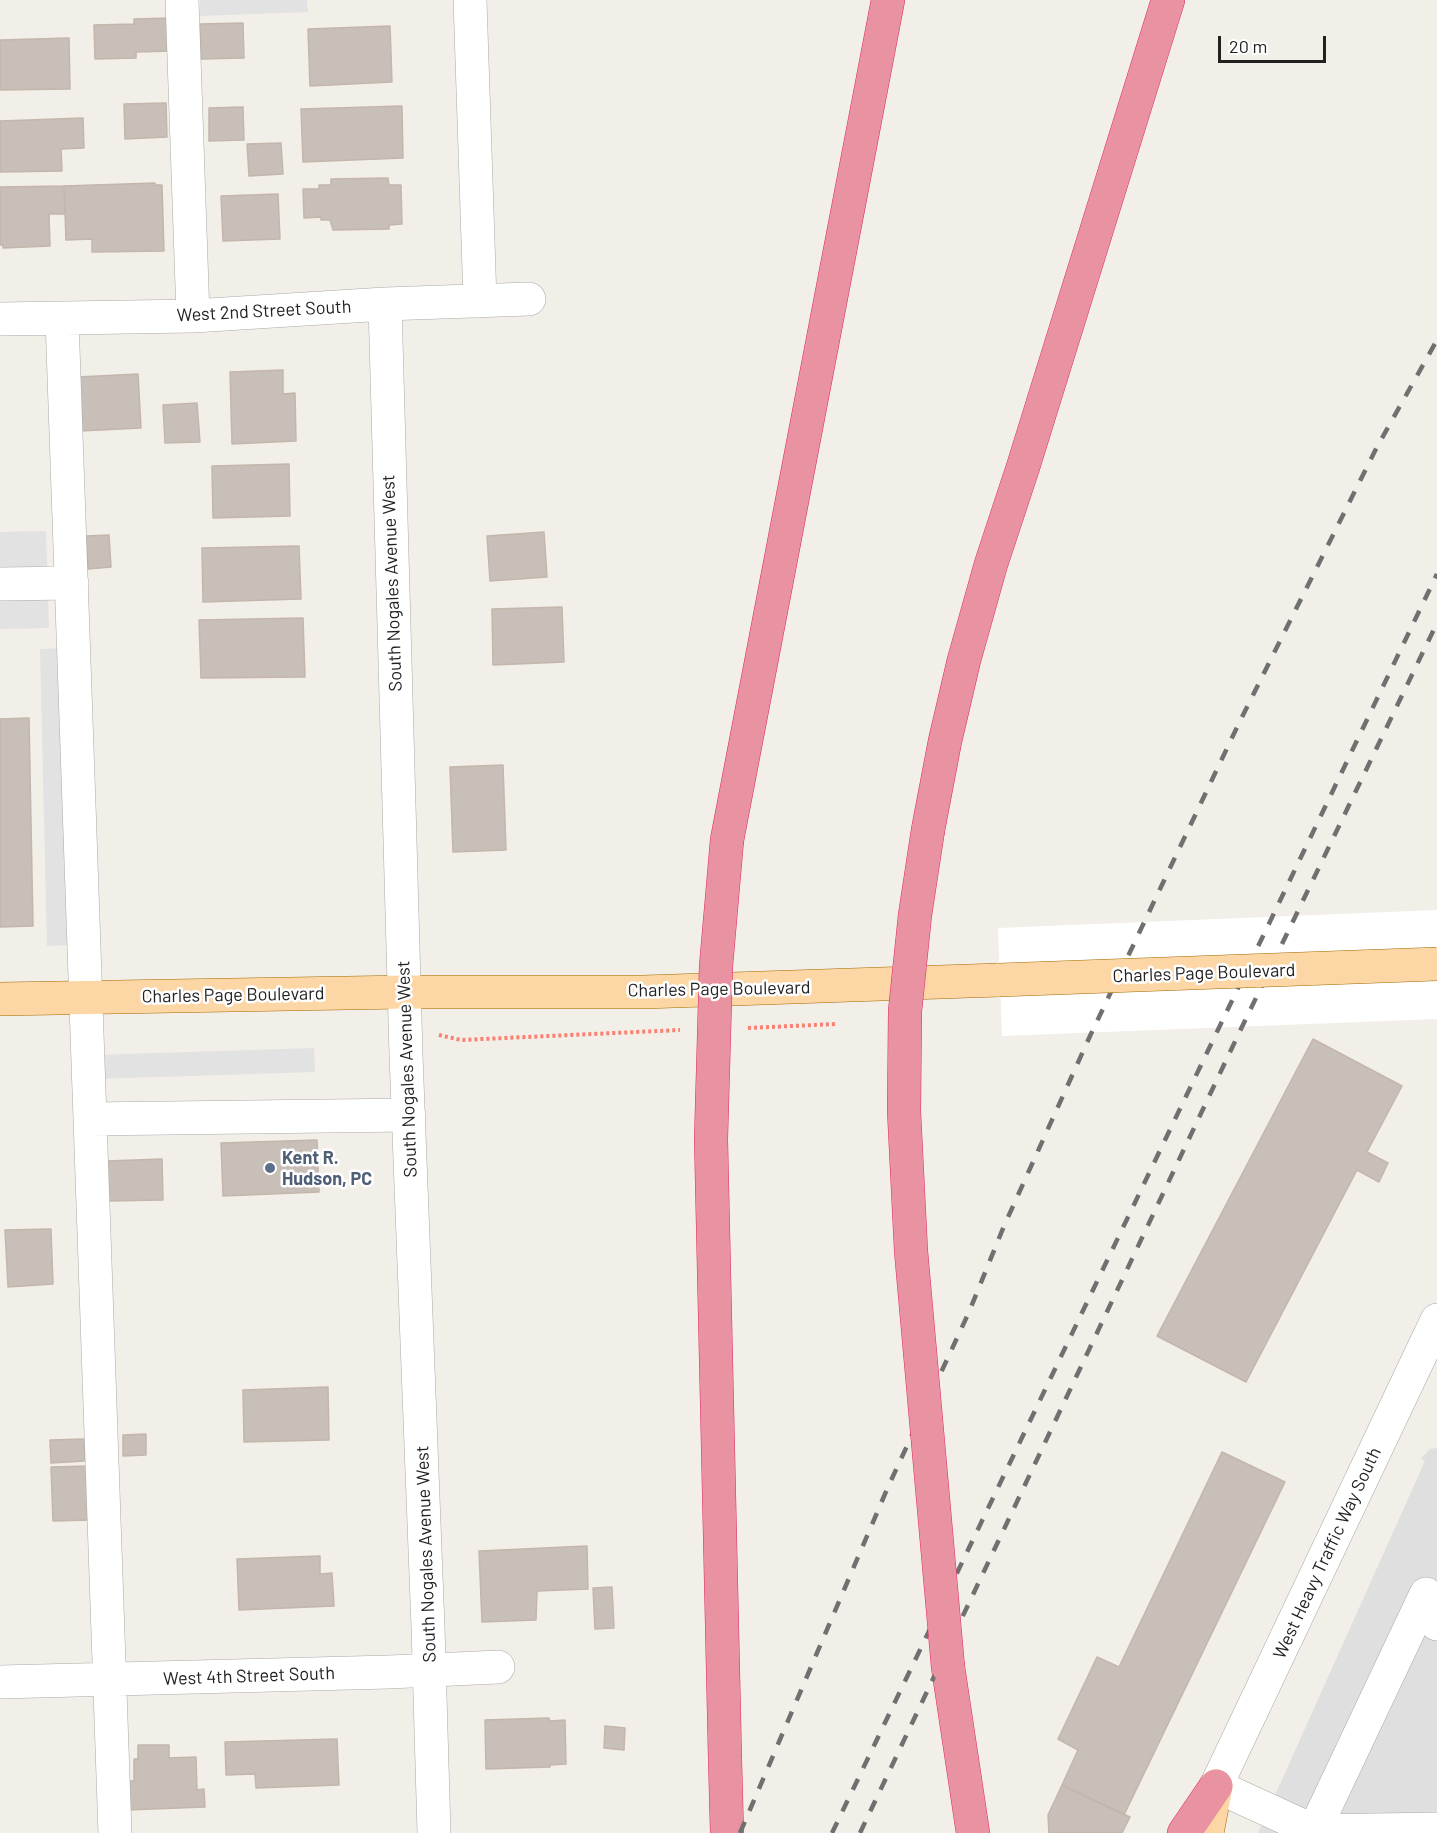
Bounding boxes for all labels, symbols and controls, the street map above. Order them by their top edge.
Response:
scale bar [1221,24,1329,62]
text: 20 m [1229,35,1267,57]
street label: West 2nd Street South [176,296,352,326]
street label: South Nogales Avenue West [377,474,407,692]
street label: Charles Page Boulevard [1112,959,1296,987]
street label: South Nogales Avenue West [392,960,422,1178]
street label: Charles Page Boulevard [627,977,811,1001]
street label: Charles Page Boulevard [141,983,325,1007]
place label: Kent R. Hudson, PC [282,1147,372,1190]
marker: Kent R. Hudson, PC [263,1161,277,1175]
street label: West Heavy Traffic Way South [1268,1444,1386,1662]
street label: South Nogales Avenue West [411,1445,441,1663]
street label: West 4th Street South [163,1662,335,1690]

